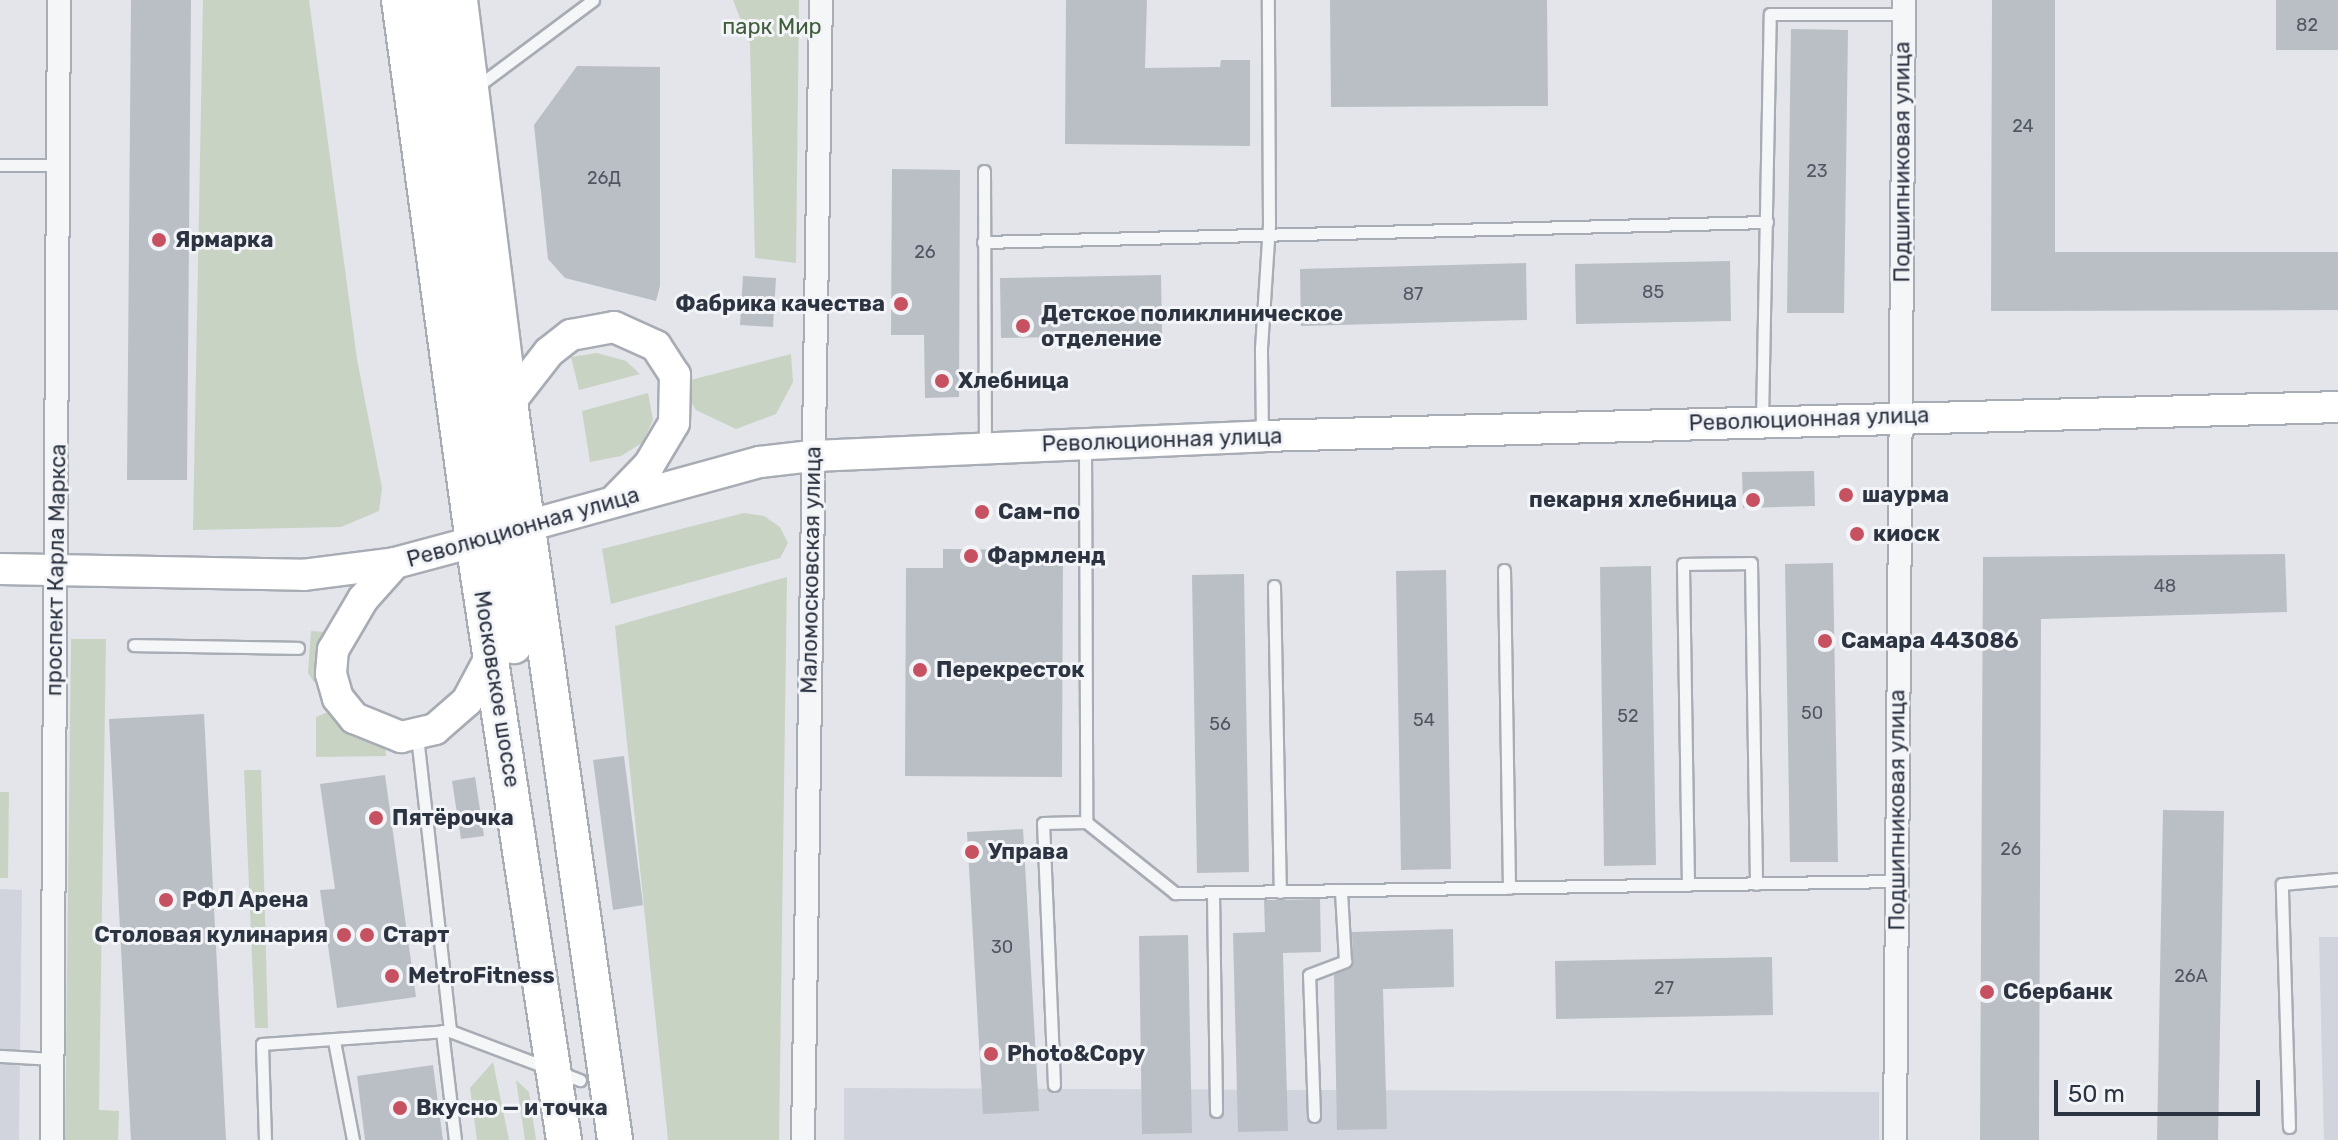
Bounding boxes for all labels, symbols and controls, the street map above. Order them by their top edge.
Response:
park label: парк Мир [722,14,822,40]
house number: 82 [2296,14,2318,36]
street label: Подшипниковая улица [1889,41,1915,283]
house number: 24 [2012,115,2034,137]
house number: 23 [1806,160,1828,182]
house number: 26Д [587,167,621,189]
place label: Ярмарка [175,227,273,253]
marker: Ярмарка [150,231,168,249]
house number: 26 [914,241,936,263]
house number: 85 [1642,281,1664,303]
house number: 87 [1403,283,1423,305]
place label: Фабрика качества [675,291,885,317]
marker: Фабрика качества [892,295,910,313]
place label: Детское поликлиническое отделение [1041,300,1343,352]
marker: Детское поликлиническое отделение [1012,315,1034,337]
place label: Хлебница [958,368,1069,394]
marker: Хлебница [933,372,951,390]
street label: Революционная улица [1688,402,1930,436]
street label: Революционная улица [1041,423,1283,457]
street label: проспект Карла Маркса [41,444,71,696]
street label: Маломосковская улица [796,446,826,694]
street label: Революционная улица [404,481,642,573]
place label: шаурма [1862,482,1949,508]
marker: шаурма [1837,486,1855,504]
place label: пекарня хлебница [1529,487,1737,513]
marker: пекарня хлебница [1744,491,1762,509]
place label: Сам-по [998,499,1080,525]
marker: Сам-по [973,503,991,521]
place label: киоск [1873,521,1940,547]
marker: киоск [1848,525,1866,543]
place label: Фармленд [987,543,1105,569]
marker: Фармленд [962,547,980,565]
house number: 48 [2154,575,2176,597]
street label: Московское шоссе [468,589,526,789]
place label: Самара 443086 [1841,628,2019,654]
marker: Самара 443086 [1816,632,1834,650]
place label: Перекресток [936,657,1084,683]
marker: Перекресток [911,661,929,679]
street label: Подшипниковая улица [1884,689,1910,931]
house number: 50 [1801,702,1823,724]
house number: 52 [1617,705,1639,727]
house number: 54 [1413,709,1435,731]
house number: 56 [1209,713,1231,735]
place label: Пятёрочка [392,805,514,831]
marker: Пятёрочка [367,809,385,827]
house number: 26 [2000,838,2022,860]
place label: Управа [988,839,1068,865]
marker: Управа [963,843,981,861]
place label: РФЛ Арена [182,887,308,913]
marker: РФЛ Арена [157,891,175,909]
place label: Столовая кулинария [94,922,328,948]
place label: Старт [383,922,449,948]
marker: Столовая кулинария [335,926,353,944]
marker: Старт [358,926,376,944]
house number: 30 [991,936,1013,958]
place label: MetroFitness [408,963,555,989]
house number: 26А [2174,965,2208,987]
marker: MetroFitness [383,967,401,985]
house number: 27 [1654,977,1674,999]
place label: Сбербанк [2003,979,2113,1005]
marker: Сбербанк [1978,983,1996,1001]
place label: Photo&Copy [1007,1041,1145,1067]
marker: Photo&Copy [982,1045,1000,1063]
scale bar [2058,1064,2264,1114]
text: 50 m [2068,1080,2125,1108]
place label: Вкусно — и точка [416,1095,608,1121]
marker: Вкусно — и точка [391,1099,409,1117]

